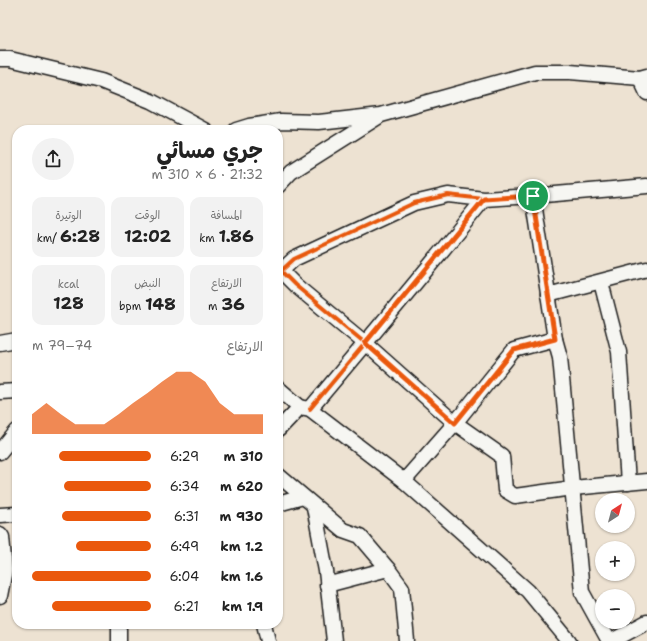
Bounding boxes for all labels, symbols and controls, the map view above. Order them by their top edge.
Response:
text: جري مسائي [157,136,263,165]
button: share [32,138,74,180]
text: 21:32 · 6 × 310 m [151,166,263,183]
pin [516,179,550,213]
icon: arrive [522,185,544,207]
text: الوتيرة [55,208,82,223]
text: الوقت [135,208,160,223]
text: المسافة [211,208,242,223]
text: 6:28 [60,225,100,247]
text: 12:02 [124,225,171,247]
text: 1.86 [219,225,254,247]
text: /km [37,231,60,246]
text: km [199,231,219,246]
text: النبض [134,276,161,291]
text: الارتفاع [211,276,242,291]
text: kcal [58,277,79,292]
text: 128 [53,292,84,314]
text: 148 [145,293,176,315]
text: 36 [221,293,245,315]
text: bpm [119,299,145,314]
text: m [208,299,221,314]
text: 74–79 m [32,337,92,354]
text: الارتفاع [227,338,263,355]
text: 6:29 [170,448,199,465]
text: 310 m [224,448,263,465]
text: 6:34 [170,478,199,495]
text: 620 m [220,478,263,495]
north arrow [595,493,635,533]
map controls [595,493,635,629]
text: 6:31 [174,508,199,525]
text: 930 m [220,508,263,525]
text: 6:49 [170,538,199,555]
text: 1.2 km [220,538,263,555]
button: + [595,541,635,581]
text: 6:04 [169,568,199,585]
text: 1.6 km [220,568,263,585]
button: − [595,589,635,629]
text: 6:21 [174,598,199,615]
text: 1.9 km [222,598,263,615]

